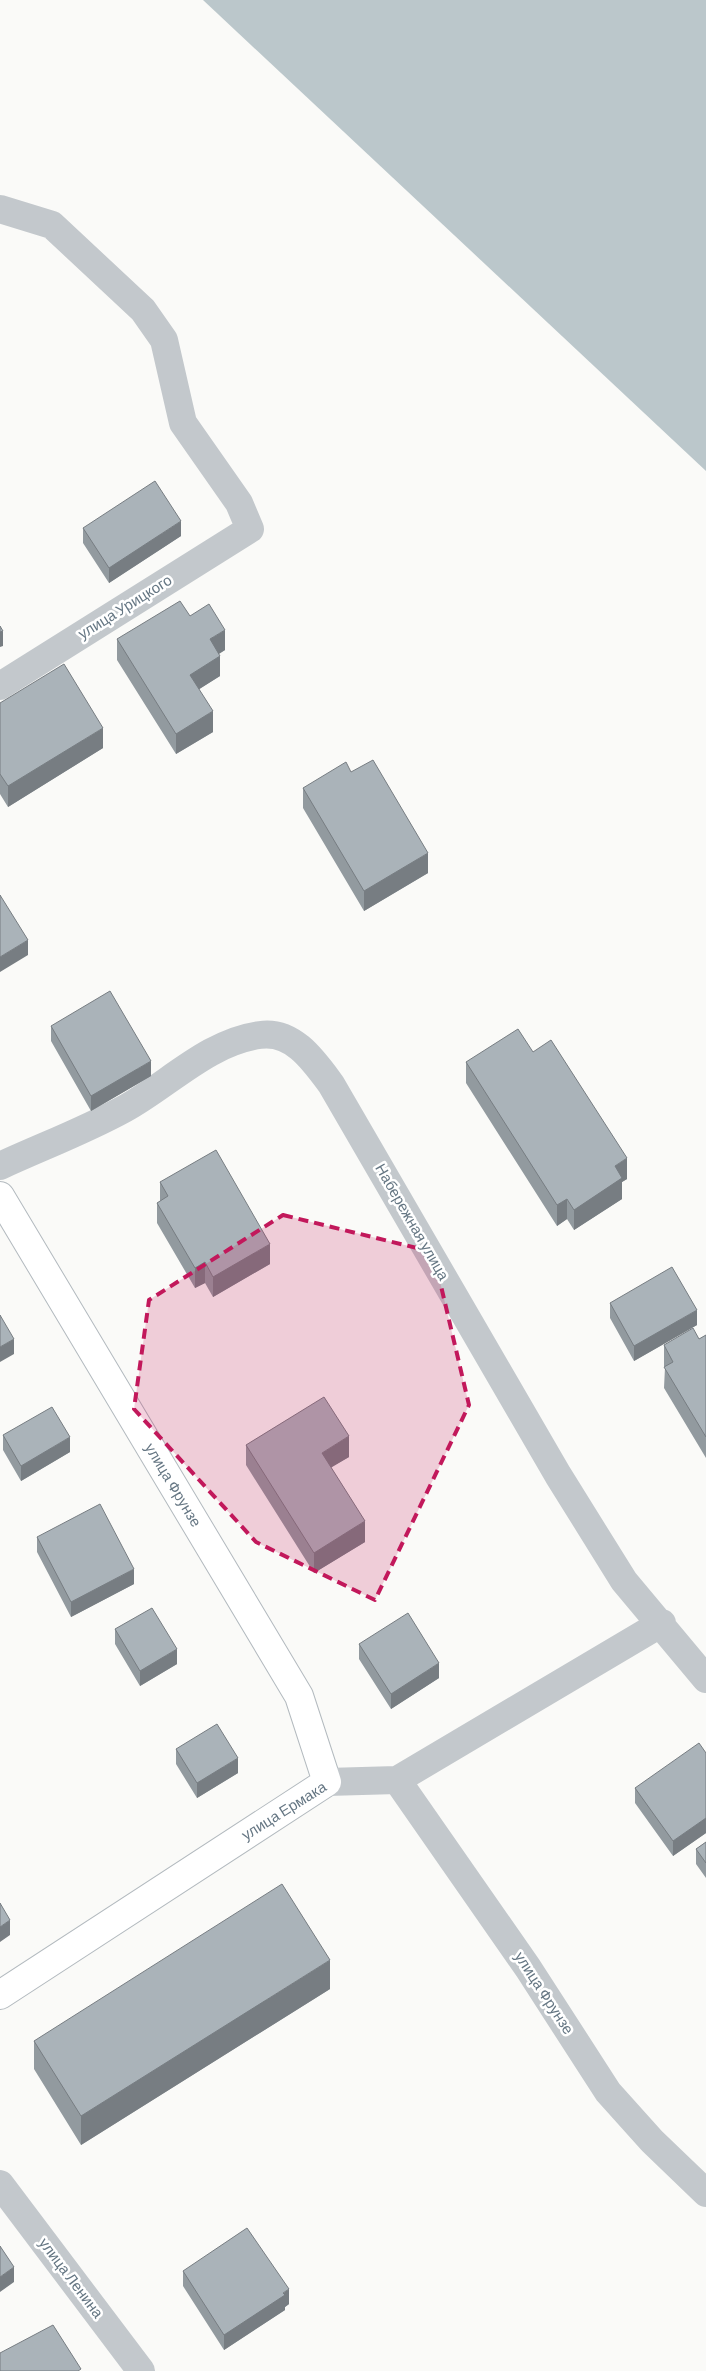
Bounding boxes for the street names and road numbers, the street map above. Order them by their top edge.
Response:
street label: улица Урицкого [74,570,175,642]
street label: Набережная улица [372,1160,454,1283]
street label: улица Фрунзе [142,1439,206,1530]
street label: улица Ермака [238,1777,330,1843]
street label: улица Фрунзе [512,1948,578,2037]
street label: улица Ленина [36,2234,108,2322]

